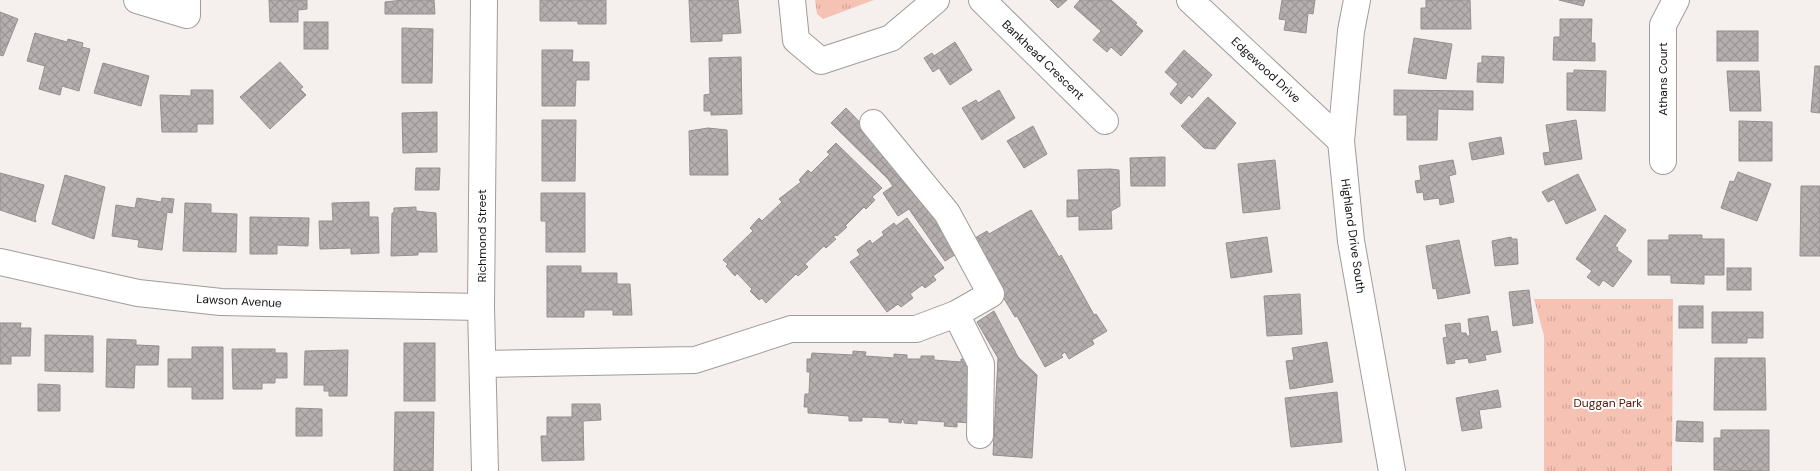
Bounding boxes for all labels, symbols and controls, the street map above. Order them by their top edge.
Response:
street label: Bankhead Crescent [998,17,1088,104]
street label: Edgewood Drive [1228,34,1304,107]
street label: Athans Court [1655,42,1671,116]
street label: Highland Drive South [1337,178,1369,294]
street label: Richmond Street [474,189,490,283]
street label: Lawson Avenue [196,291,282,311]
park label: Duggan Park [1574,395,1642,411]

